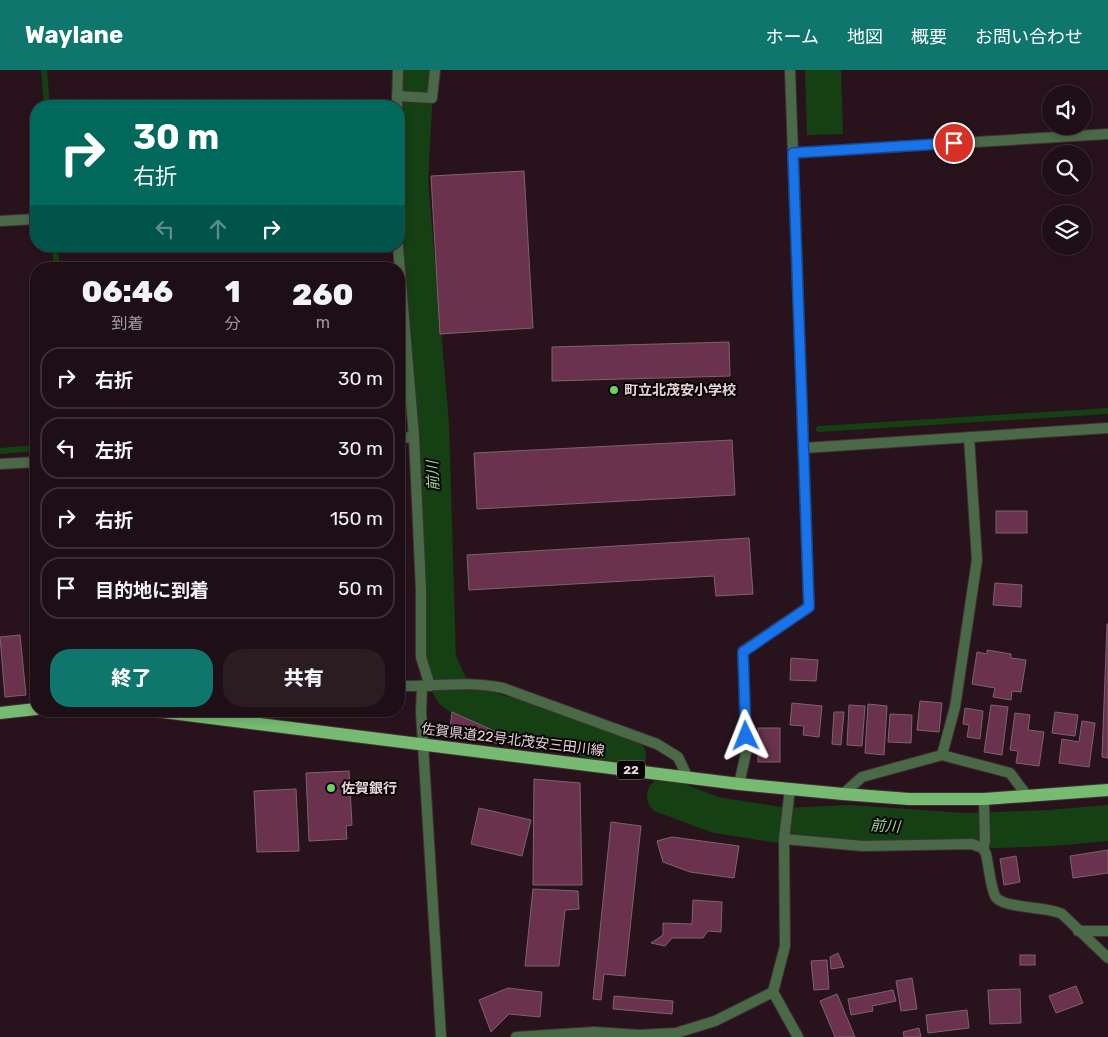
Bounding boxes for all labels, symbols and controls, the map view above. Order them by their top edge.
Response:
text: Waylane [25,21,123,49]
text: ホーム [766,26,819,48]
text: 地図 [847,26,883,48]
text: 概要 [911,26,947,48]
text: お問い合わせ [975,26,1083,48]
map controls [1042,85,1092,255]
button: sound [1042,85,1092,135]
text: 30 m [133,116,219,158]
icon: right [50,120,115,185]
pin [933,122,975,164]
icon: arrive [940,129,968,157]
button: search [1042,145,1092,195]
text: 右折 [133,163,177,190]
button: layers [1042,205,1092,255]
icon: left [151,215,179,243]
icon: ahead [204,215,232,243]
icon: right [257,215,285,243]
text: 06:46 [81,274,173,310]
text: 1 [225,274,241,310]
text: 260 [292,277,354,313]
text: m [316,313,330,332]
text: 到着 [111,314,143,333]
text: 分 [225,314,241,333]
icon: right [52,364,80,392]
text: 30 m [338,367,383,390]
text: 右折 [95,369,133,392]
place label: 町立北茂安小学校 [624,382,736,399]
marker: 町立北茂安小学校 [608,384,620,396]
icon: left [52,434,80,462]
text: 30 m [338,437,383,460]
text: 左折 [95,439,133,462]
water label: 前川 [423,459,443,491]
icon: right [52,504,80,532]
text: 150 m [330,507,383,530]
text: 右折 [95,509,133,532]
icon: arrive [52,574,80,602]
text: 50 m [338,577,383,600]
text: 目的地に到着 [95,579,209,602]
button: 終了 [50,649,213,707]
button: 共有 [223,649,385,707]
position arrow [719,709,771,761]
street label: 佐賀県道22号北茂安三田川線 [420,720,606,760]
road number: 22 [617,760,645,780]
place label: 佐賀銀行 [341,780,397,797]
marker: 佐賀銀行 [325,782,337,794]
water label: 前川 [869,816,903,836]

